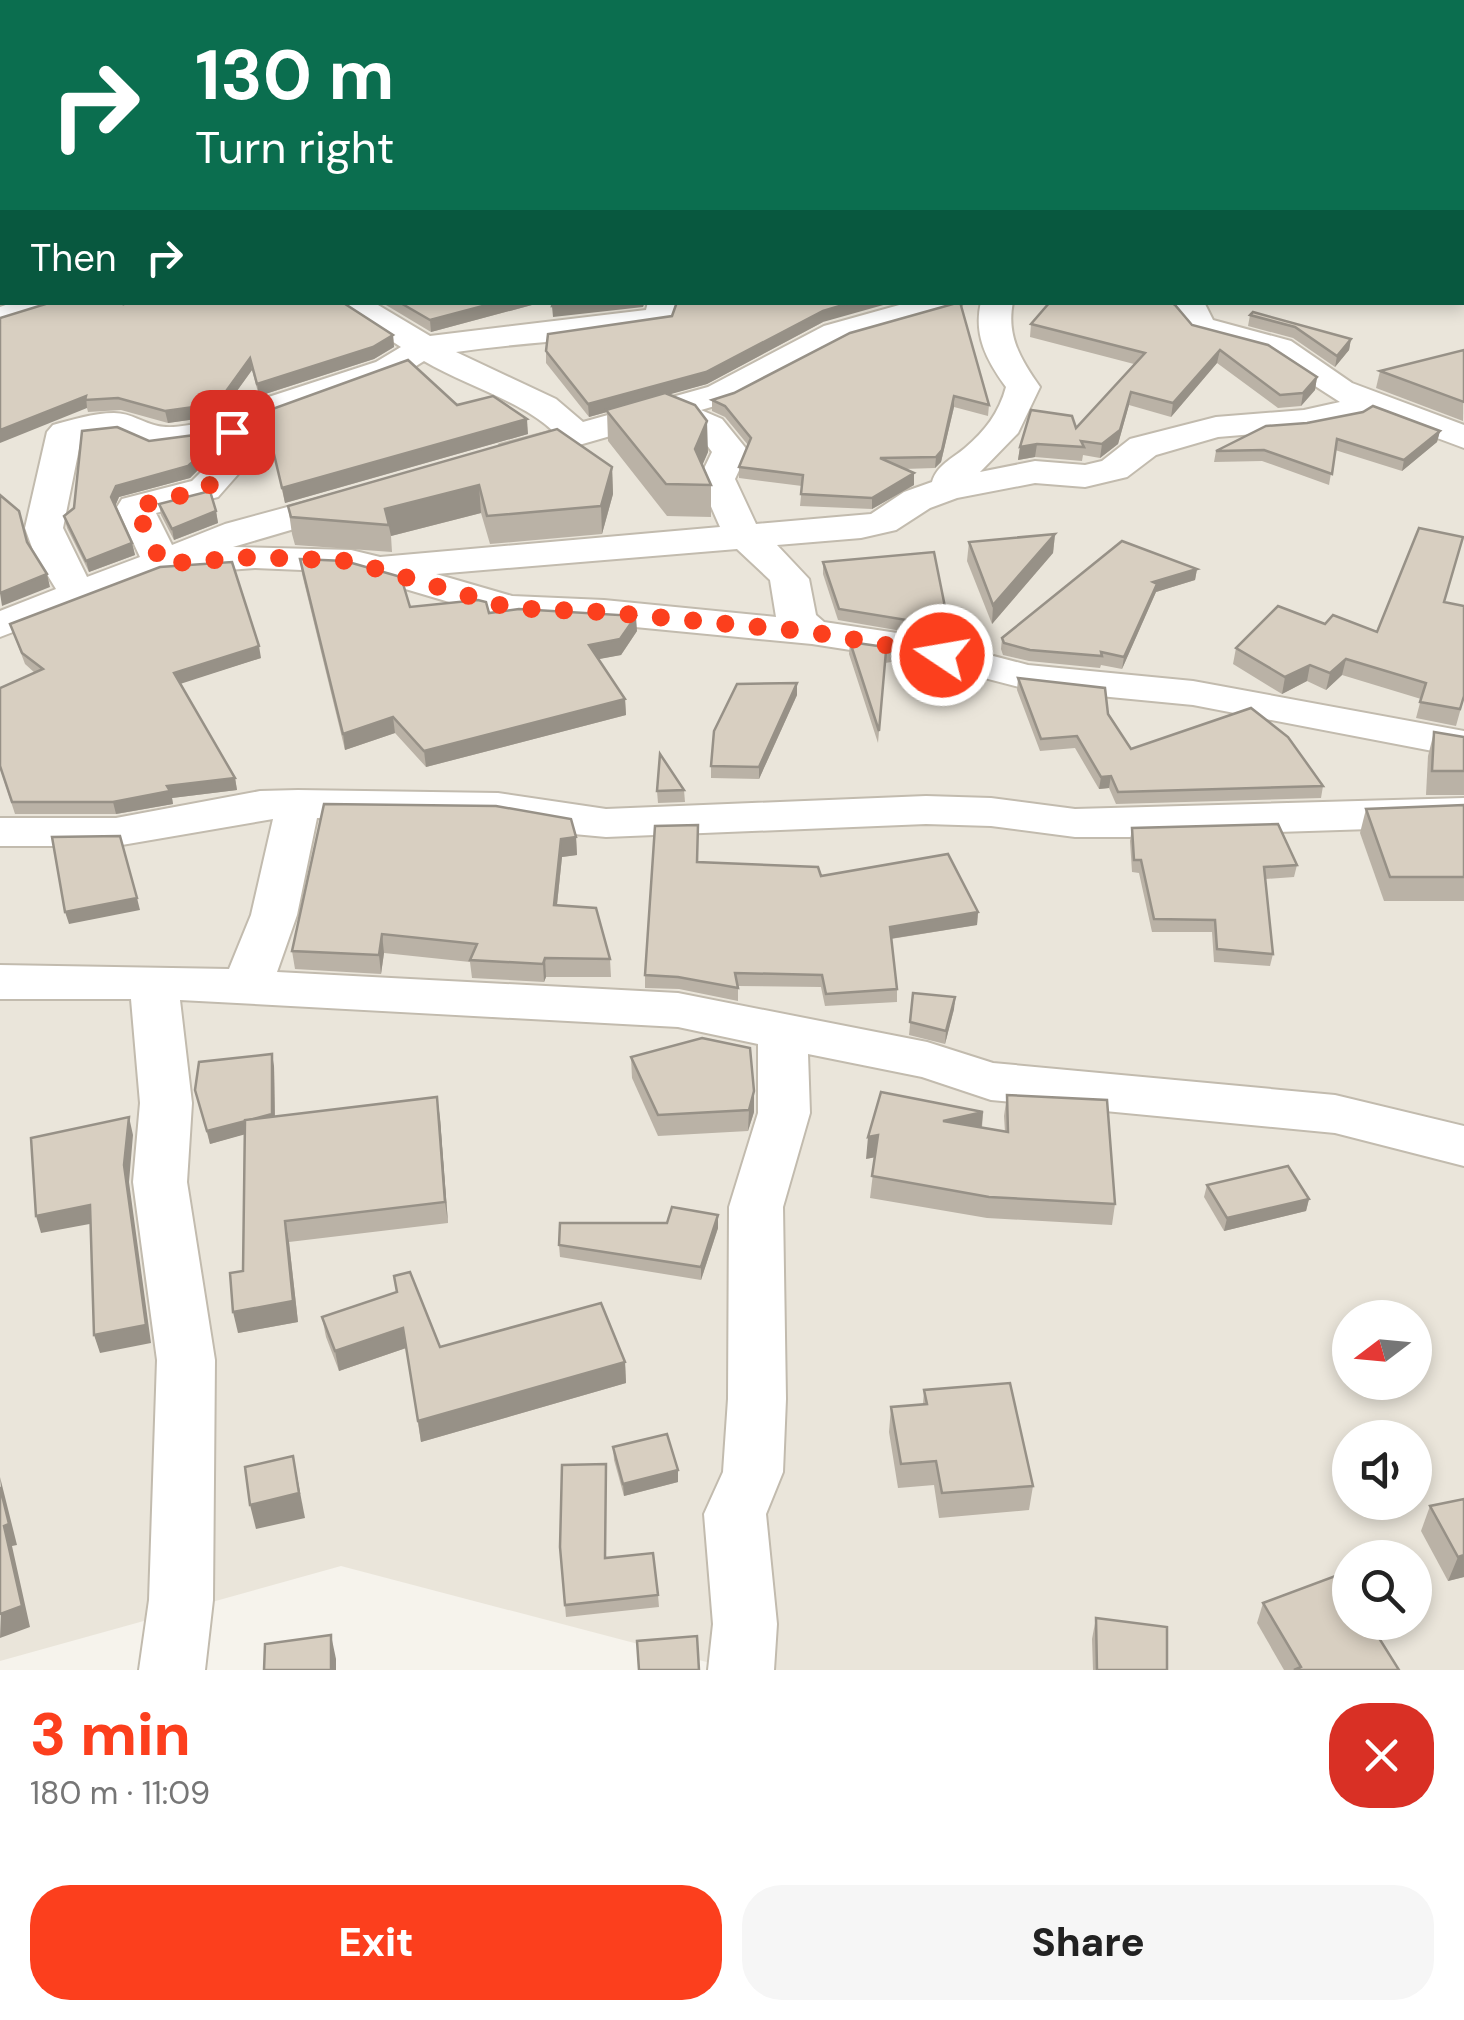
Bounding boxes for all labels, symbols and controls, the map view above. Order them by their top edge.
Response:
text: 130 m [195,30,394,121]
icon: right [30,40,160,170]
text: Turn right [195,118,394,177]
icon: right [137,230,192,285]
text: Then [30,233,117,283]
pin [190,390,275,475]
icon: arrive [205,405,260,460]
position arrow [890,603,994,707]
north arrow [1332,1300,1432,1400]
map controls [1332,1300,1432,1640]
button: sound [1332,1420,1432,1520]
button: search [1332,1540,1432,1640]
text: 3 min [30,1695,191,1774]
button: close [1329,1703,1434,1808]
text: 180 m · 11:09 [30,1772,210,1814]
button: Exit [30,1885,722,2000]
button: Share [742,1885,1434,2000]

